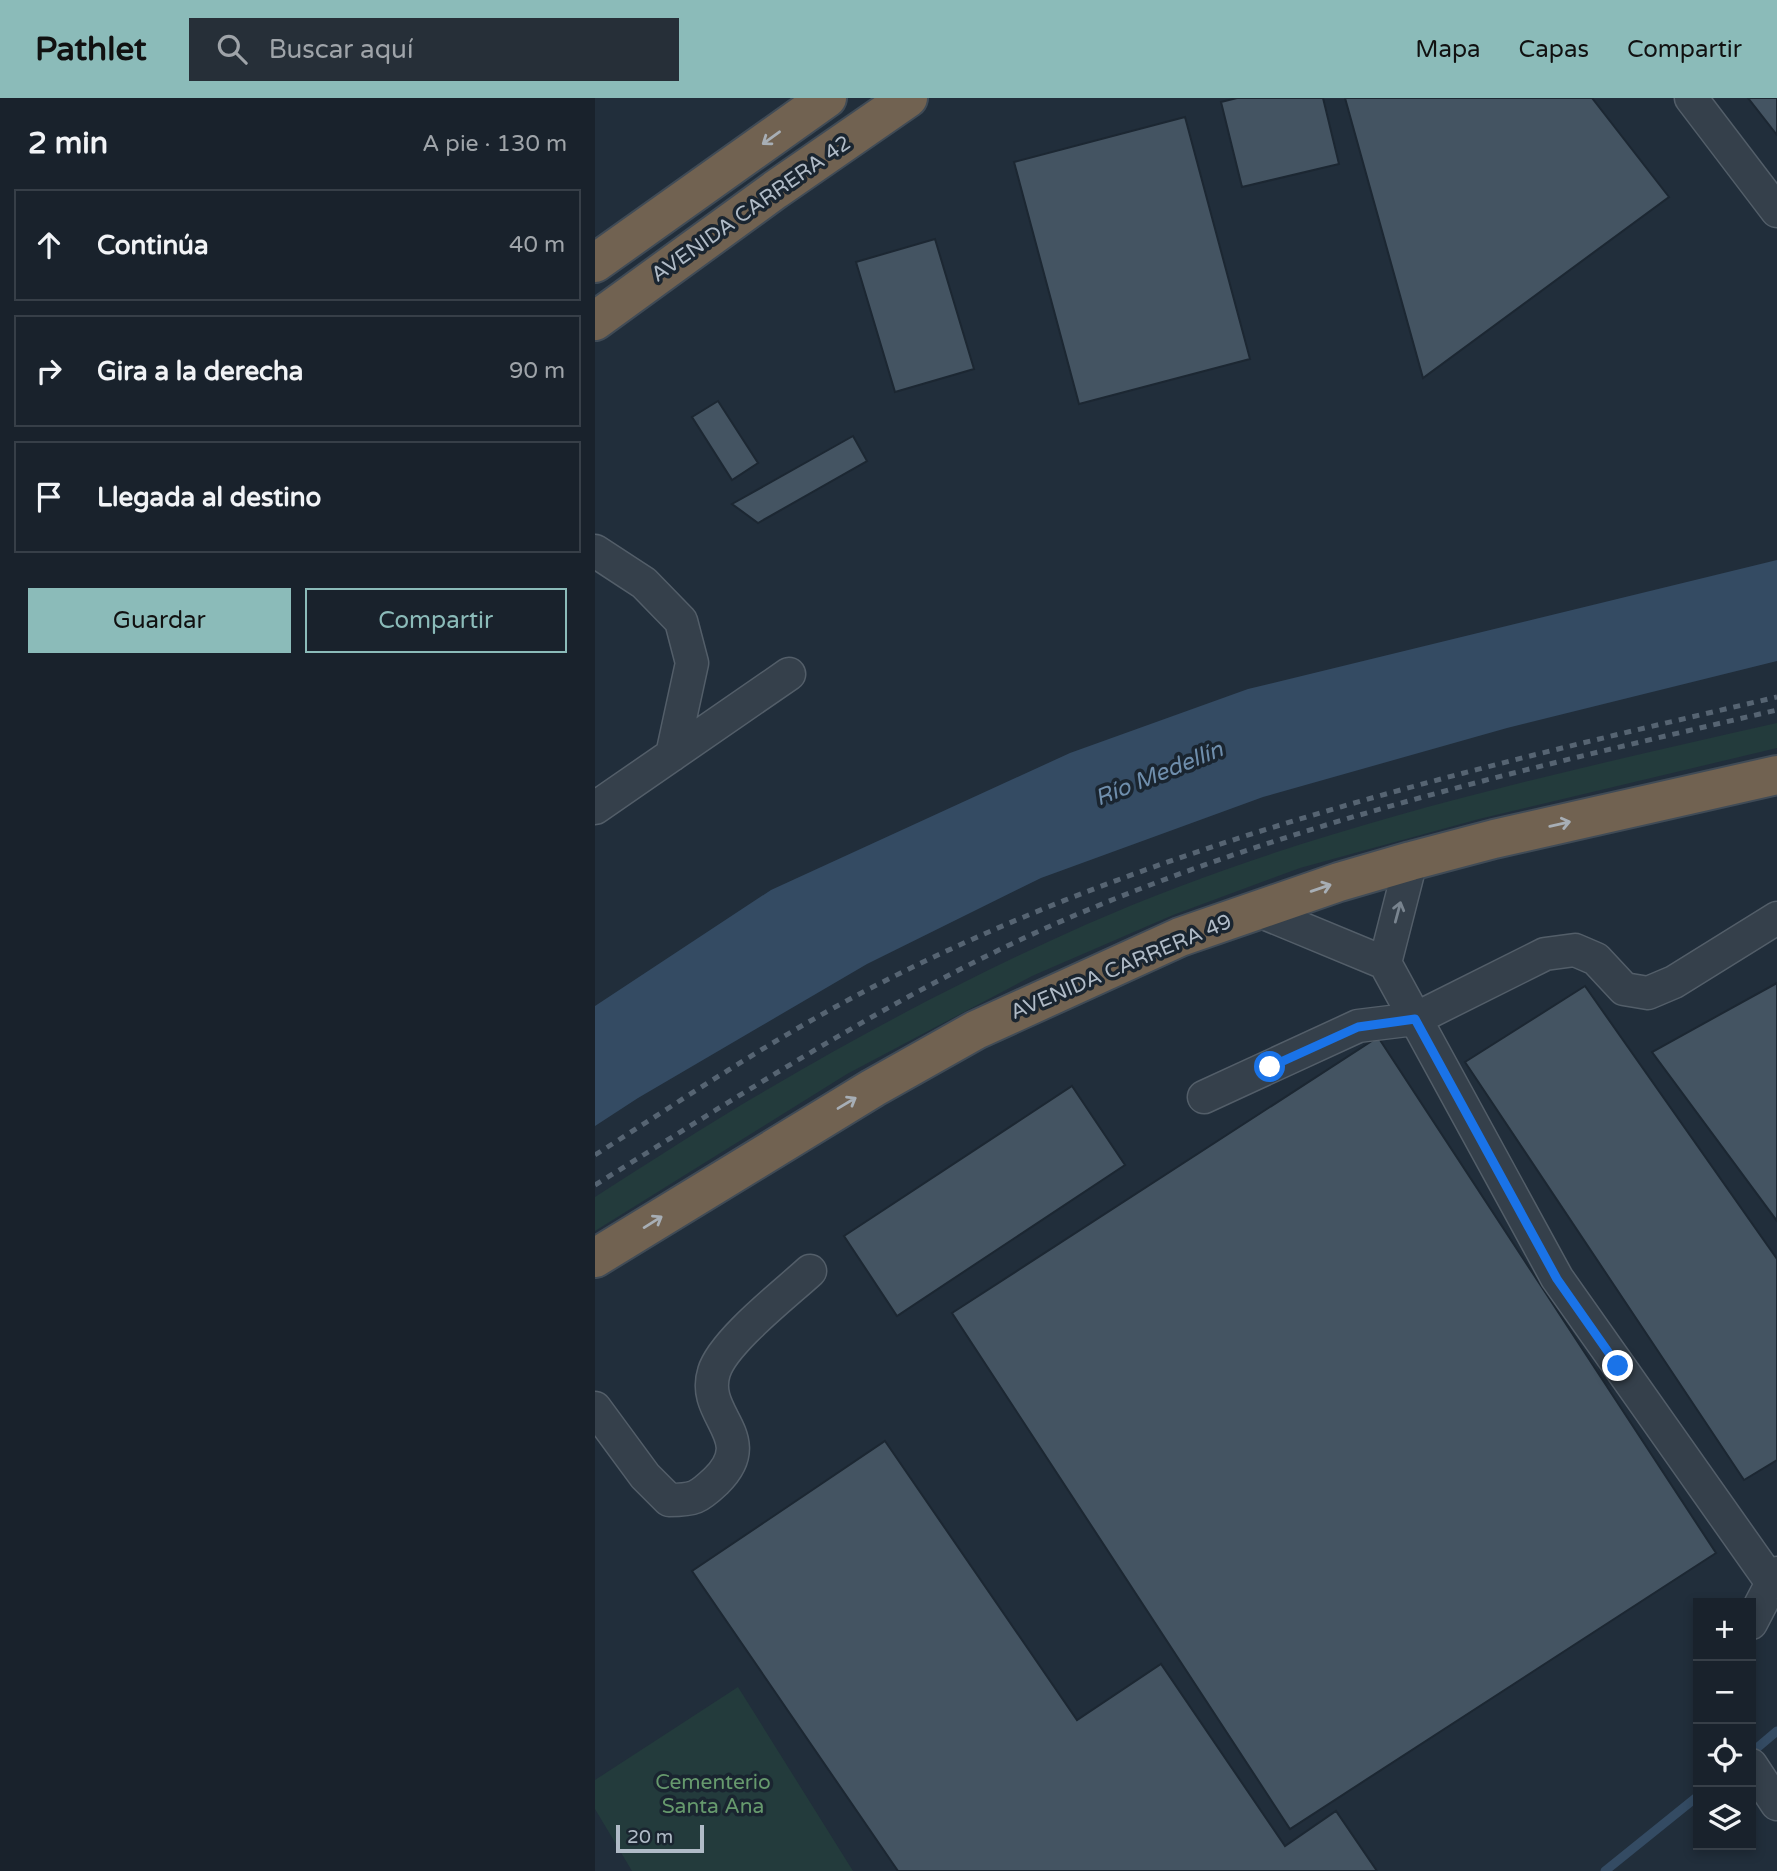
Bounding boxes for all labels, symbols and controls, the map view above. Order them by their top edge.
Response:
search box [189,18,679,81]
text: Pathlet [35,30,147,69]
icon: search [213,30,251,68]
text: Buscar aquí [269,34,413,65]
text: Mapa [1415,35,1481,64]
text: Capas [1519,35,1589,64]
text: Compartir [1627,35,1742,64]
text: 2 min [28,125,108,162]
text: A pie · 130 m [422,130,567,158]
street label: AVENIDA CARRERA 42 [646,130,856,288]
one-way arrow [762,131,781,145]
icon: ahead [30,226,68,264]
text: Continúa [97,230,209,261]
text: 40 m [509,231,565,259]
icon: right [30,352,68,390]
text: Gira a la derecha [97,356,303,387]
text: 90 m [509,357,565,385]
icon: arrive [30,478,68,516]
text: Llegada al destino [97,482,321,513]
button: Guardar [28,588,291,653]
button: Compartir [305,588,567,653]
water label: Río Medellín [1091,735,1228,812]
one-way arrow [1548,817,1571,831]
one-way arrow [1309,881,1331,893]
one-way arrow [1392,901,1405,923]
street label: AVENIDA CARRERA 49 [1006,909,1236,1025]
route start [1254,1051,1285,1082]
one-way arrow [837,1096,857,1110]
one-way arrow [643,1214,663,1228]
route end [1602,1350,1633,1381]
map controls [1693,1598,1756,1850]
button: + [1693,1598,1756,1661]
button: − [1693,1661,1756,1724]
button: locate [1693,1724,1756,1787]
park label: Cementerio Santa Ana [655,1770,771,1819]
button: layers [1693,1787,1756,1850]
scale bar [616,1822,703,1854]
text: 20 m [627,1826,673,1848]

